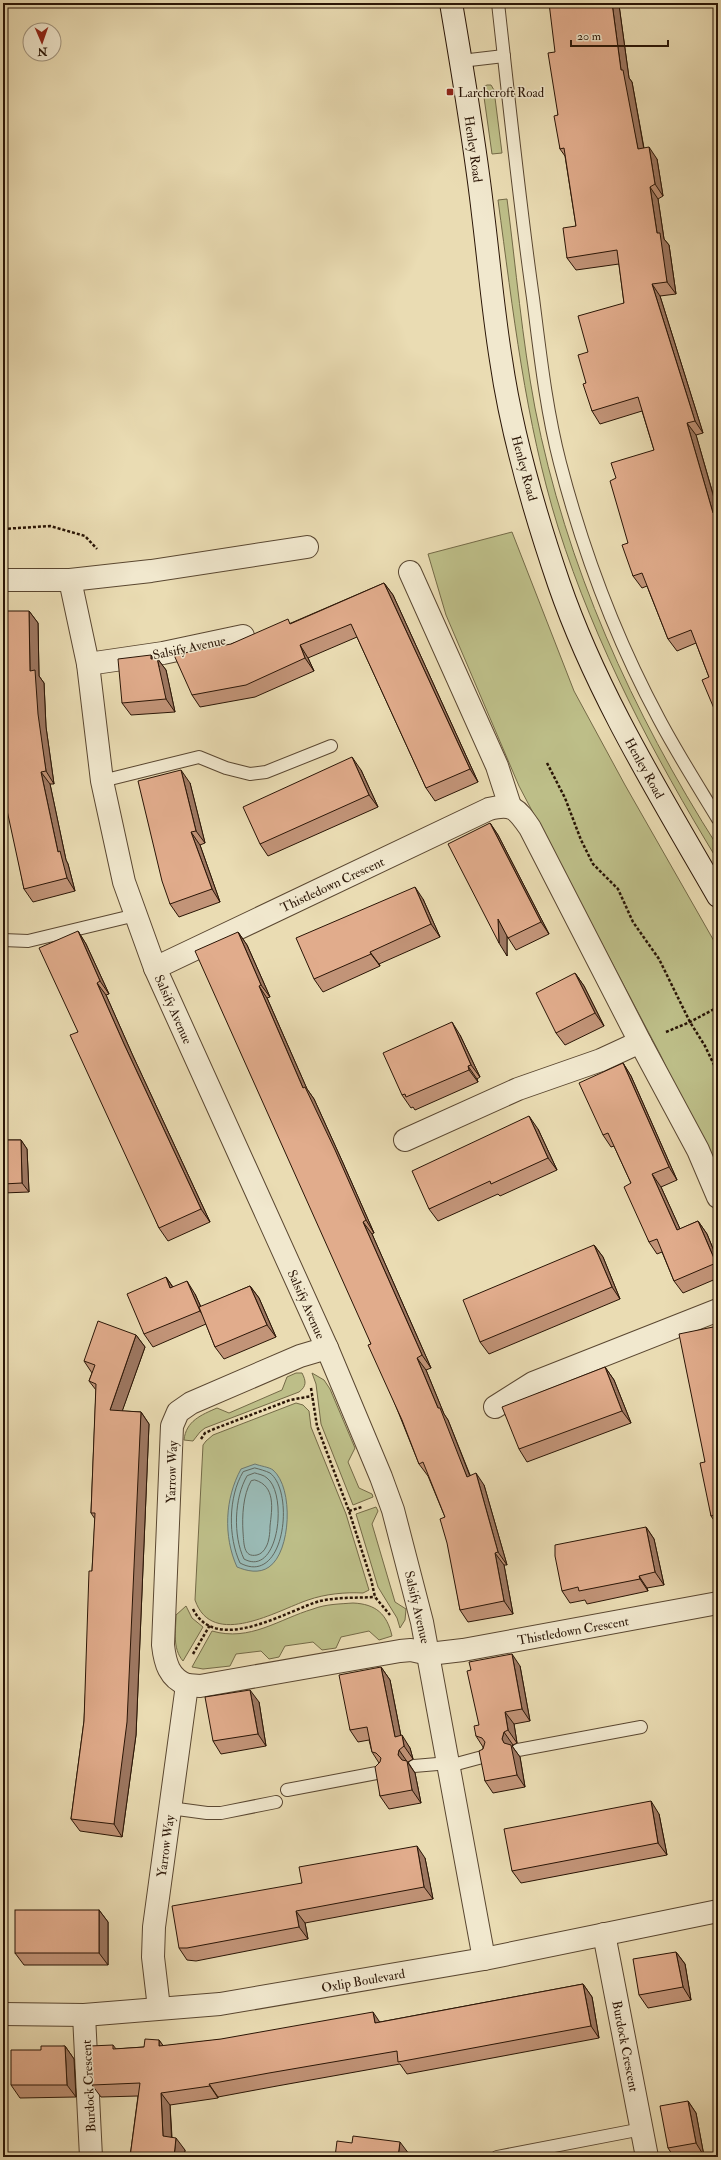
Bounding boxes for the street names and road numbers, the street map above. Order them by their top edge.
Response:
street label: Henley Road [459,115,486,184]
street label: Henley Road [507,434,541,504]
street label: Salsify Avenue [151,632,228,664]
street label: Henley Road [620,735,668,803]
street label: Thistledown Crescent [278,854,387,916]
street label: Salsify Avenue [150,972,196,1047]
street label: Salsify Avenue [283,1267,329,1342]
street label: Yarrow Way [163,1440,182,1504]
street label: Salsify Avenue [400,1569,433,1646]
street label: Thistledown Crescent [516,1613,630,1649]
street label: Yarrow Way [154,1814,179,1878]
street label: Oxlip Boulevard [320,1966,407,1997]
street label: Burdock Crescent [608,1999,642,2093]
street label: Burdock Crescent [79,2039,99,2133]

